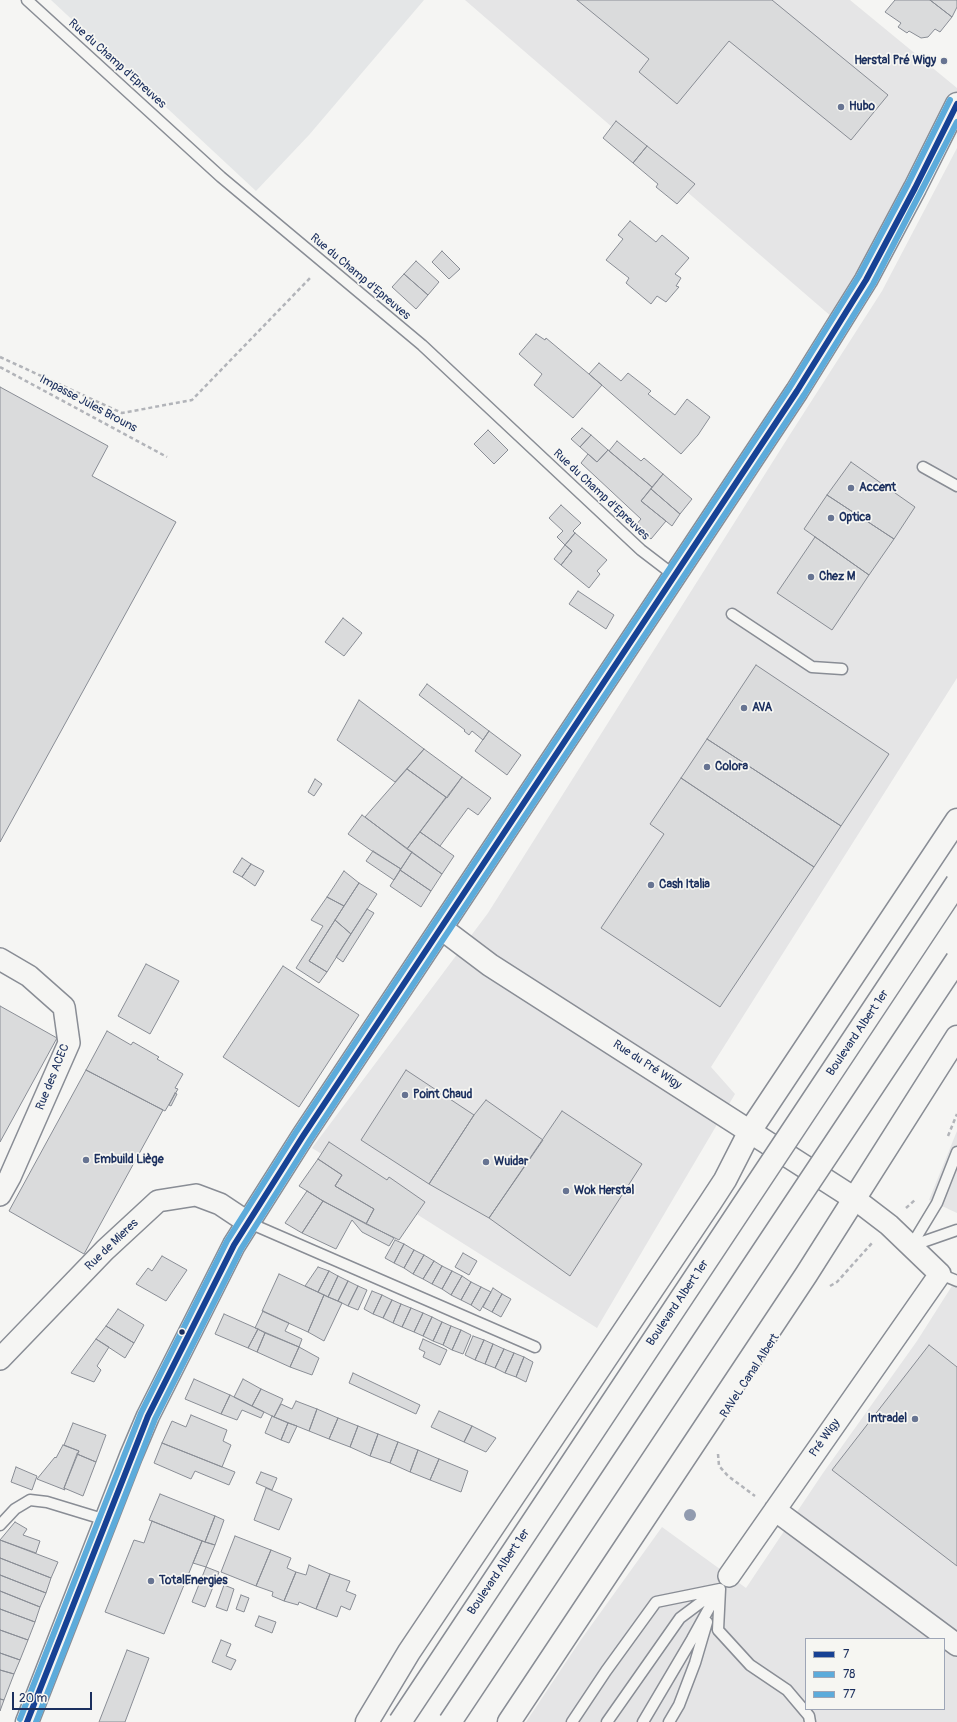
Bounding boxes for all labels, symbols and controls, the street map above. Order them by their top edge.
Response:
street label: Rue du Champ d'Epreuves [65,16,169,112]
place label: Herstal Pré Wigy [854,54,936,68]
marker: Herstal Pré Wigy [939,56,949,66]
place label: Hubo [849,100,875,114]
marker: Hubo [836,102,846,112]
street label: Rue du Champ d'Epreuves [307,231,413,323]
street label: Impasse Jules Brouns [37,372,139,436]
street label: Rue du Champ d'Epreuves [550,447,652,543]
place label: Accent [859,481,896,495]
marker: Accent [846,483,856,493]
place label: Optica [839,511,871,525]
marker: Optica [826,513,836,523]
place label: Chez M [819,570,855,584]
marker: Chez M [806,572,816,582]
place label: AVA [752,701,772,715]
marker: AVA [739,703,749,713]
place label: Colora [715,760,748,774]
marker: Colora [702,762,712,772]
place label: Cash Italia [659,878,710,892]
marker: Cash Italia [646,880,656,890]
street label: Boulevard Albert 1er [824,987,892,1079]
street label: Rue du Pré Wigy [610,1037,684,1093]
street label: Rue des ACEC [33,1042,73,1112]
place label: Point Chaud [413,1088,472,1102]
marker: Point Chaud [400,1090,410,1100]
place label: Embuild Liège [94,1153,164,1167]
marker: Embuild Liège [81,1155,91,1165]
place label: Wuidar [494,1155,528,1169]
marker: Wuidar [481,1157,491,1167]
place label: Wok Herstal [574,1184,634,1198]
marker: Wok Herstal [561,1186,571,1196]
street label: Rue de Mieres [83,1216,141,1274]
street label: Boulevard Albert 1er [644,1257,712,1349]
unlabelled marker [177,1327,187,1337]
street label: RAVeL Canal Albert [717,1331,783,1421]
place label: Intradel [867,1412,907,1426]
marker: Intradel [910,1414,920,1424]
street label: Pré Wigy [807,1416,843,1460]
street label: Boulevard Albert 1er [465,1526,533,1618]
place label: TotalEnergies [159,1574,228,1588]
marker: TotalEnergies [146,1576,156,1586]
legend [805,1638,945,1710]
text: 7 [843,1647,849,1662]
text: 78 [843,1667,855,1682]
scale bar [14,1684,94,1710]
text: 77 [843,1687,856,1702]
text: 20 m [19,1691,47,1706]

